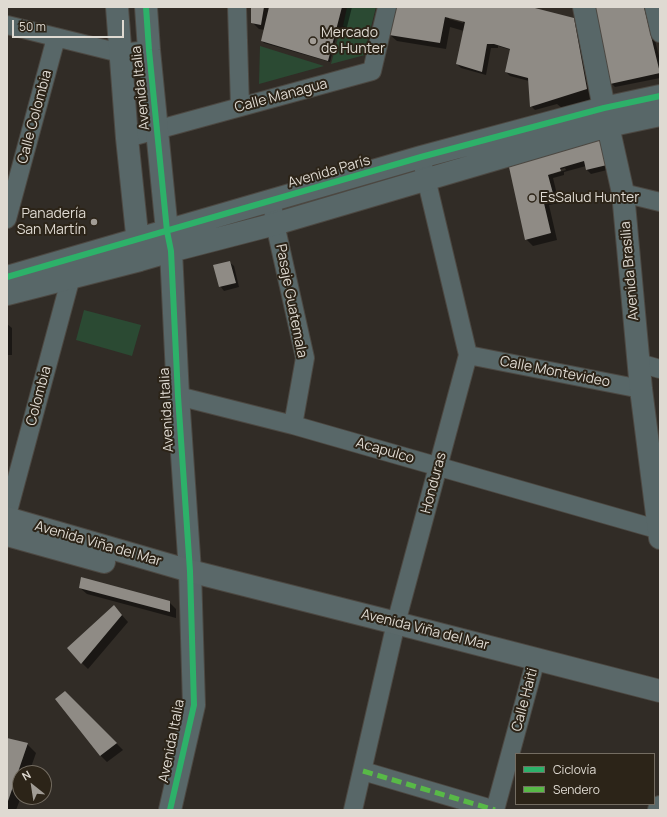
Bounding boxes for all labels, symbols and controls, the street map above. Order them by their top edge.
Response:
scale bar [14,12,126,38]
text: 50 m [19,18,46,35]
place label: Mercado de Hunter [321,25,385,58]
marker: Mercado de Hunter [308,36,318,46]
street label: Avenida Italia [128,45,154,131]
street label: Calle Colombia [14,68,56,166]
street label: Calle Managua [233,76,329,116]
street label: Avenida París [286,152,372,192]
place label: EsSalud Hunter [540,190,639,206]
marker: EsSalud Hunter [527,193,537,203]
place label: Panadería San Martín [17,206,86,238]
marker: Panadería San Martín [89,217,99,227]
street label: Avenida Brasilia [617,221,643,321]
street label: Pasaje Guatemala [272,243,310,359]
street label: Calle Montevideo [498,353,612,391]
street label: Colombia [23,364,55,428]
street label: Avenida Italia [156,367,178,453]
street label: Acapulco [354,435,416,467]
street label: Honduras [418,451,450,515]
street label: Avenida Viña del Mar [33,518,163,570]
street label: Avenida Viña del Mar [359,606,491,654]
street label: Calle Haiti [508,667,542,733]
street label: Avenida Italia [156,698,188,784]
legend [515,753,655,805]
text: Ciclovía [553,761,596,778]
north arrow [12,765,52,805]
text: N [19,767,33,784]
text: Sendero [553,781,600,798]

